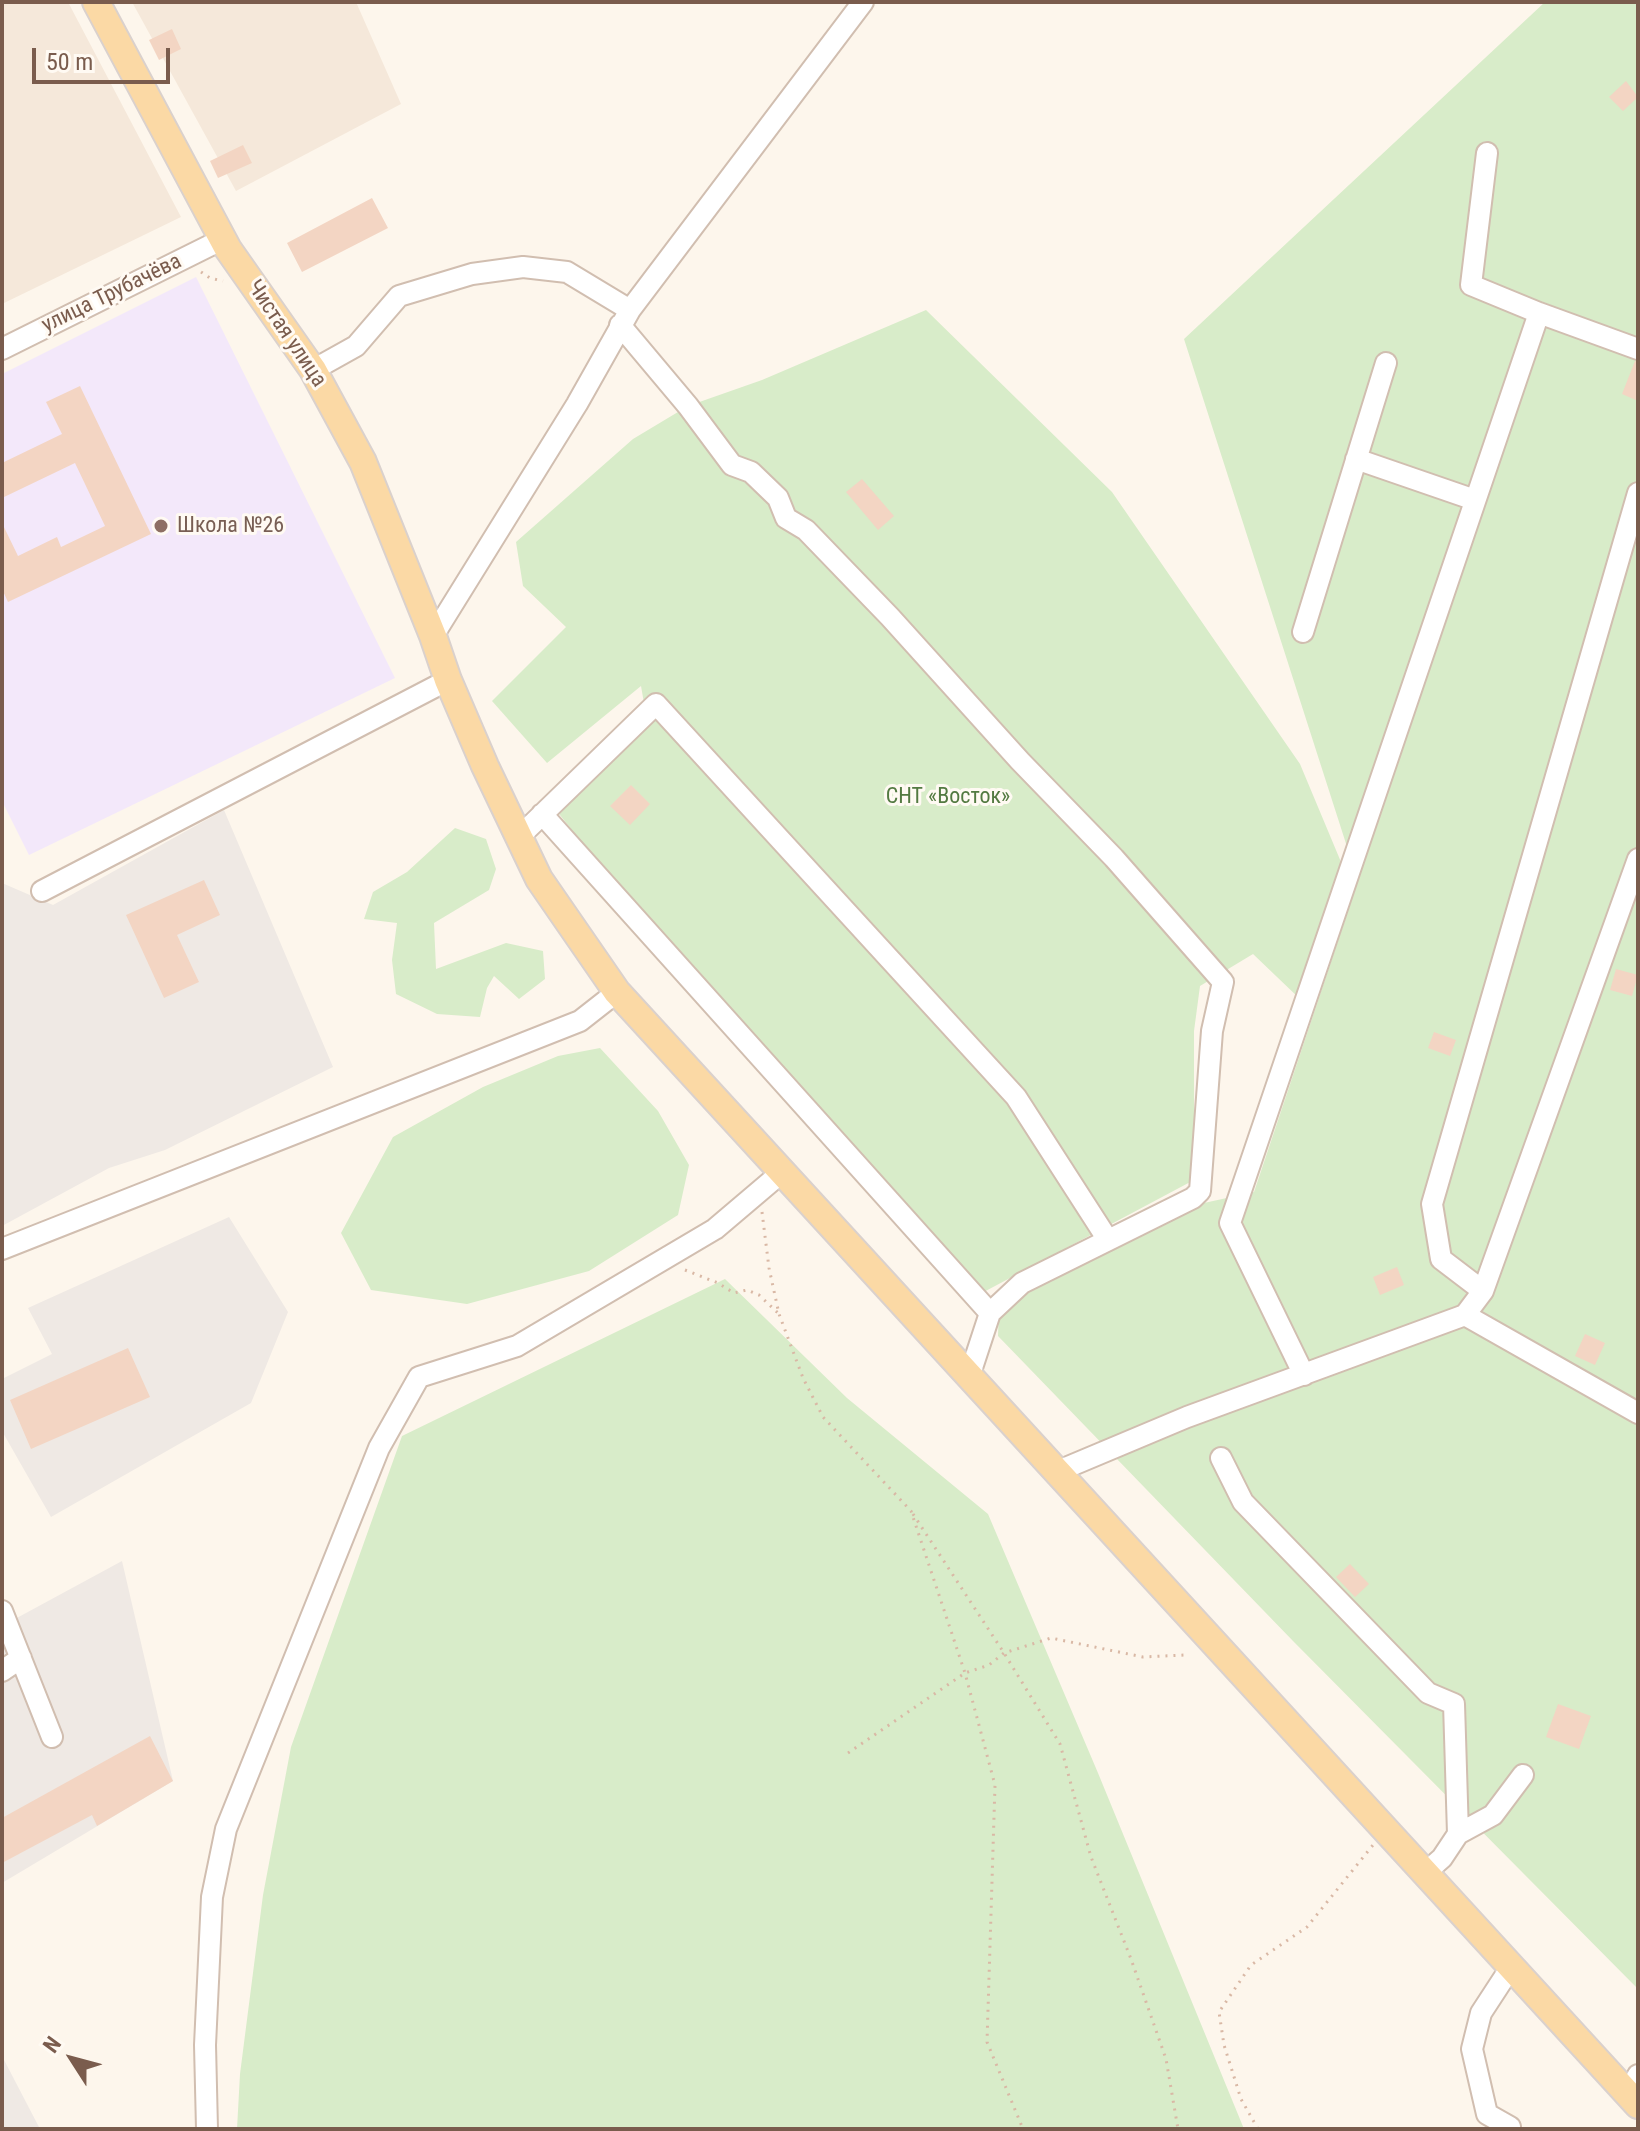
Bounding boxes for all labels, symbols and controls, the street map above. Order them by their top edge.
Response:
scale bar [36,32,174,82]
text: 50 m [46,48,93,76]
street label: улица Трубачёва [38,249,186,339]
street label: Чистая улица [241,276,331,392]
place label: Школа №26 [177,513,284,539]
marker: Школа №26 [152,517,170,535]
park label: СНТ «Восток» [886,784,1010,810]
north arrow [32,2019,112,2099]
text: N [38,2032,66,2057]

